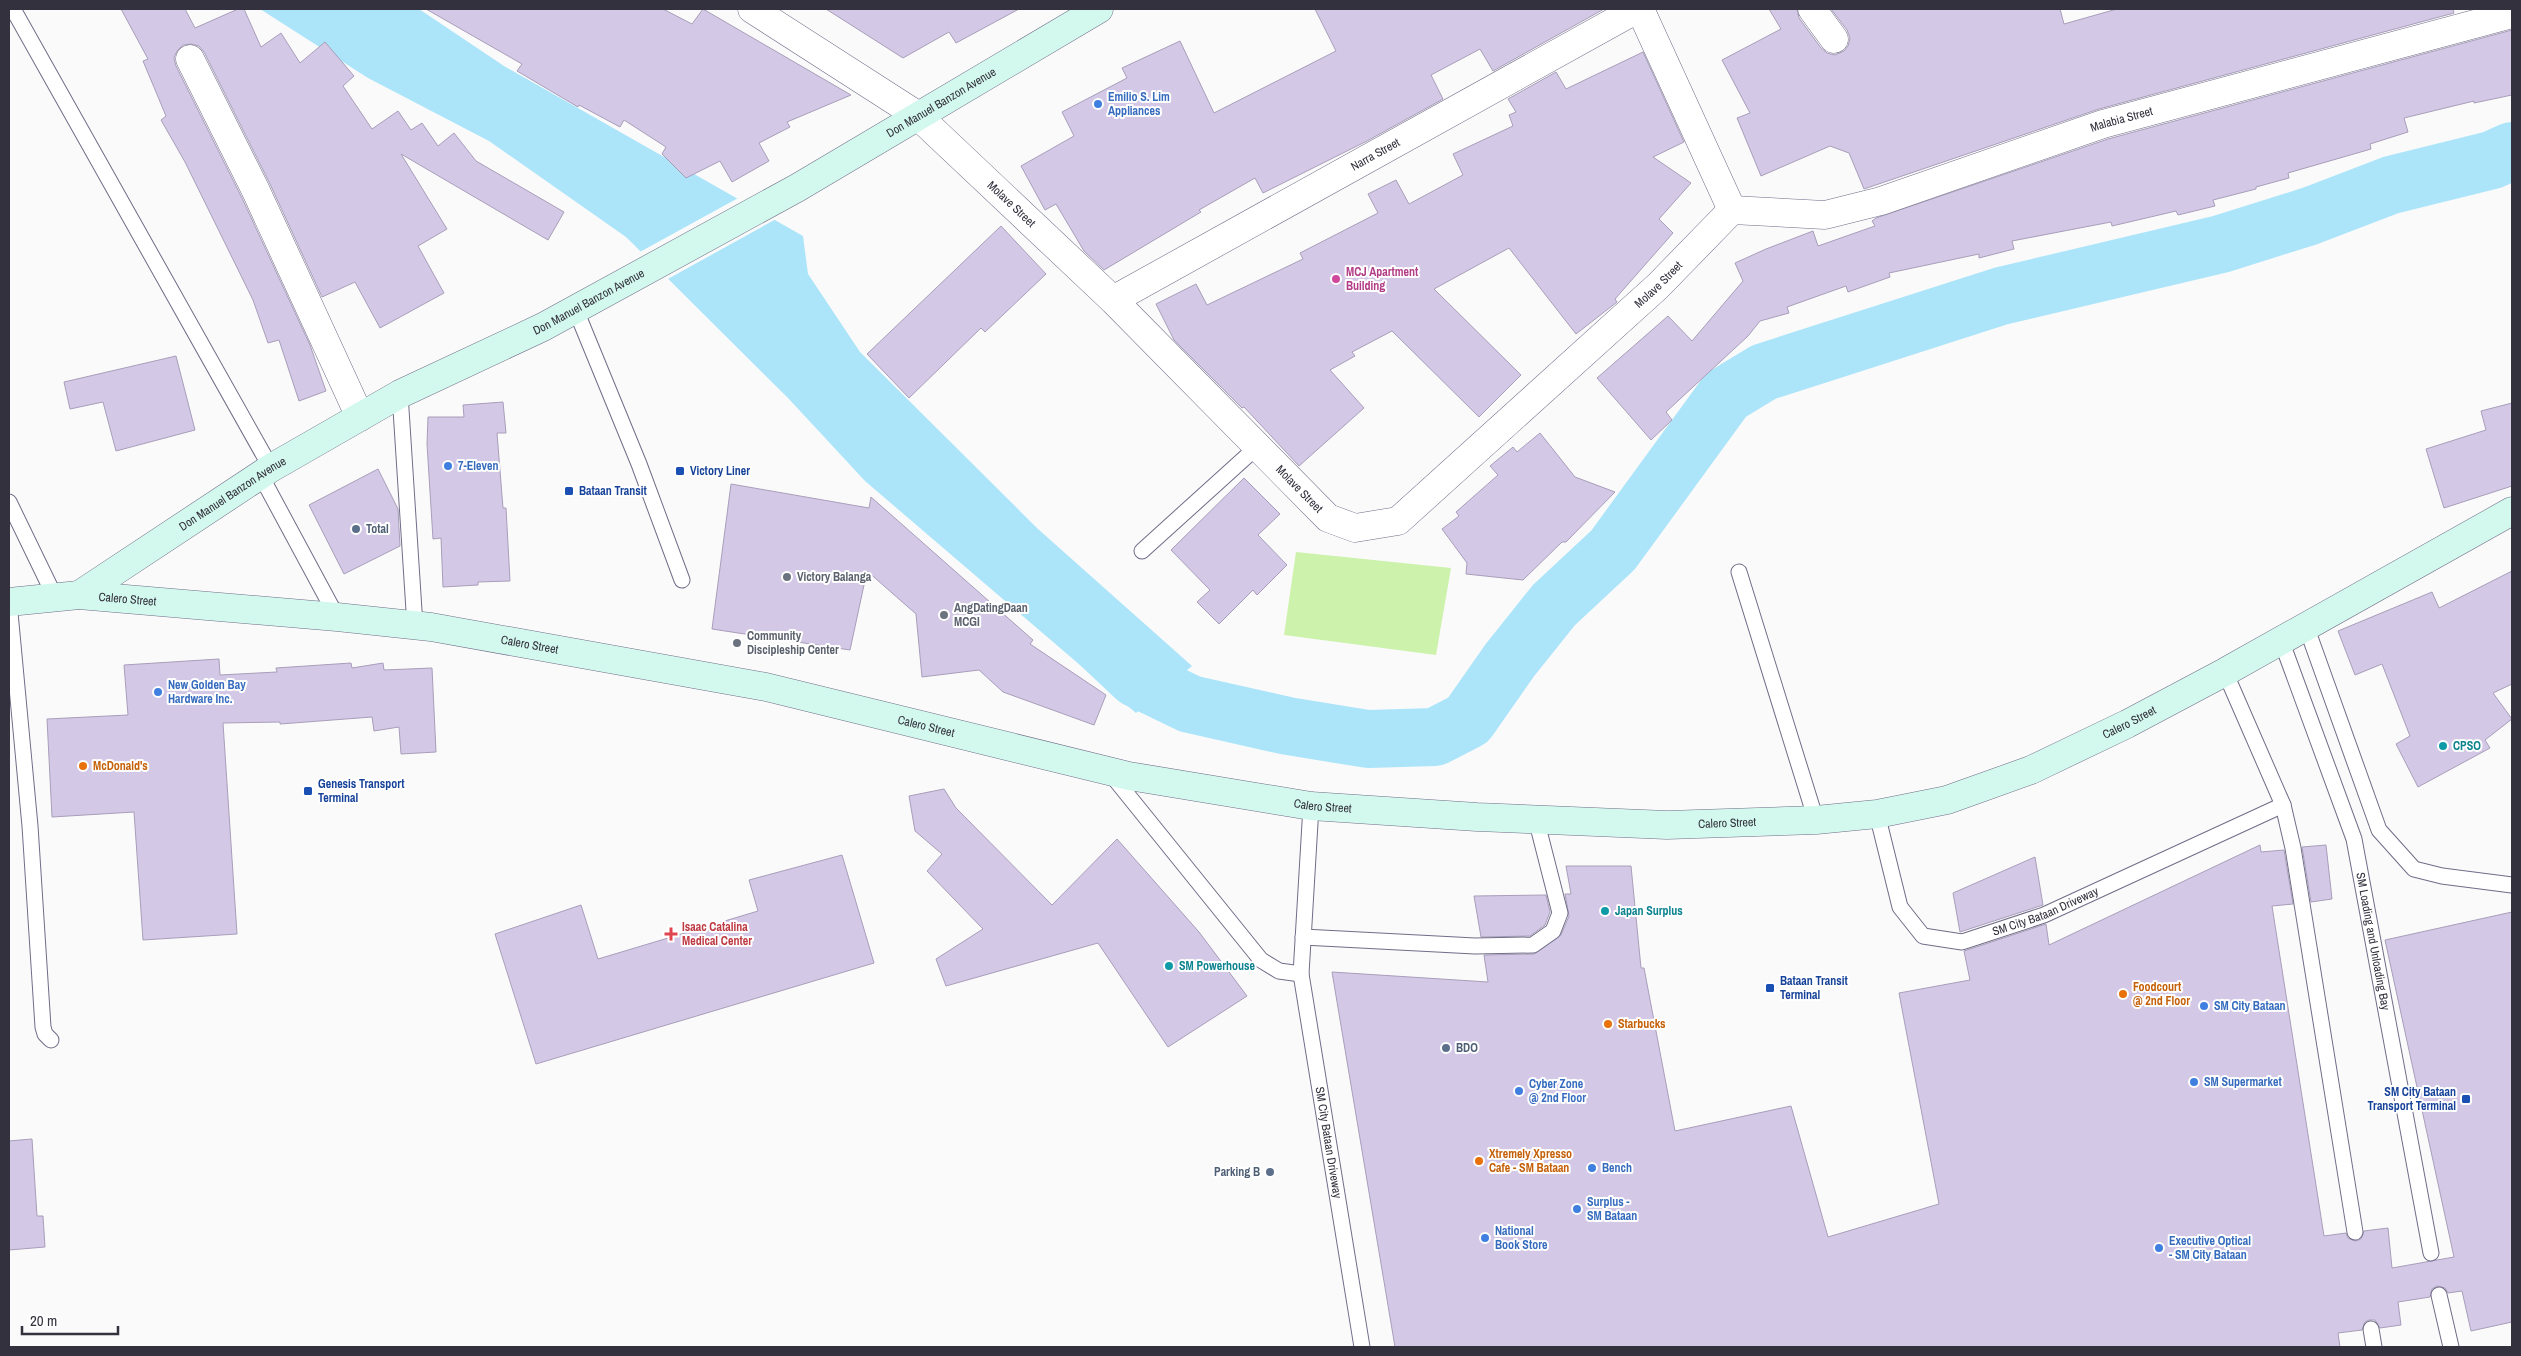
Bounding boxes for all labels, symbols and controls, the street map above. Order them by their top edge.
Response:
street label: Don Manuel Banzon Avenue [883,64,999,141]
place label: Emilio S. Lim Appliances [1108,89,1170,119]
marker: Emilio S. Lim Appliances [1092,98,1104,110]
street label: Malabia Street [2088,103,2155,136]
street label: Narra Street [1348,134,1403,174]
street label: Molave Street [984,177,1039,231]
street label: Molave Street [1631,257,1686,311]
place label: MCJ Apartment Building [1346,264,1419,294]
street label: Don Manuel Banzon Avenue [530,265,647,339]
marker: MCJ Apartment Building [1330,273,1342,285]
street label: Don Manuel Banzon Avenue [176,453,289,535]
place label: 7-Eleven [458,458,498,474]
marker: 7-Eleven [442,460,454,472]
street label: Molave Street [1272,462,1327,516]
place label: Victory Liner [690,463,750,479]
marker: Victory Liner [674,465,686,477]
place label: Bataan Transit [579,483,648,499]
marker: Bataan Transit [563,485,575,497]
place label: Total [366,521,389,537]
marker: Total [350,523,362,535]
place label: Victory Balanga [797,569,872,585]
marker: Victory Balanga [781,571,793,583]
street label: Calero Street [98,589,157,610]
place label: AngDatingDaan MCGI [954,600,1028,630]
marker: AngDatingDaan MCGI [938,609,950,621]
place label: Community Discipleship Center [747,628,839,658]
street label: Calero Street [500,632,560,658]
marker: Community Discipleship Center [731,637,743,649]
place label: New Golden Bay Hardware Inc. [168,677,246,707]
marker: New Golden Bay Hardware Inc. [152,686,164,698]
street label: Calero Street [2100,702,2159,743]
street label: Calero Street [896,712,956,741]
place label: CPSO [2453,738,2481,754]
marker: CPSO [2437,740,2449,752]
place label: McDonald's [93,758,148,774]
marker: McDonald's [77,760,89,772]
place label: Genesis Transport Terminal [318,776,405,806]
marker: Genesis Transport Terminal [302,785,314,797]
street label: Calero Street [1293,795,1352,817]
street label: Calero Street [1698,814,1757,832]
street label: SM Loading and Unloading Bay [2352,871,2394,1012]
street label: SM City Bataan Driveway [1990,883,2101,940]
place label: Japan Surplus [1615,903,1683,919]
marker: Japan Surplus [1599,905,1611,917]
place label: Isaac Catalina Medical Center [682,919,752,949]
marker: Isaac Catalina Medical Center [664,927,678,941]
place label: SM Powerhouse [1179,958,1256,974]
marker: SM Powerhouse [1163,960,1175,972]
place label: Bataan Transit Terminal [1780,973,1849,1003]
place label: Foodcourt @ 2nd Floor [2133,979,2190,1009]
marker: Bataan Transit Terminal [1764,982,1776,994]
marker: Foodcourt @ 2nd Floor [2117,988,2129,1000]
place label: SM City Bataan [2214,998,2286,1014]
marker: SM City Bataan [2198,1000,2210,1012]
place label: Starbucks [1618,1016,1666,1032]
marker: Starbucks [1602,1018,1614,1030]
place label: BDO [1456,1040,1478,1056]
marker: BDO [1440,1042,1452,1054]
place label: SM Supermarket [2204,1074,2282,1090]
place label: Cyber Zone @ 2nd Floor [1529,1076,1586,1106]
marker: SM Supermarket [2188,1076,2200,1088]
place label: SM City Bataan Transport Terminal [2368,1084,2456,1114]
street label: SM City Bataan Driveway [1312,1085,1346,1200]
marker: Cyber Zone @ 2nd Floor [1513,1085,1525,1097]
marker: SM City Bataan Transport Terminal [2460,1093,2472,1105]
place label: Xtremely Xpresso Cafe - SM Bataan [1489,1146,1572,1176]
marker: Xtremely Xpresso Cafe - SM Bataan [1473,1155,1485,1167]
place label: Bench [1602,1160,1632,1176]
marker: Bench [1586,1162,1598,1174]
place label: Parking B [1214,1164,1260,1180]
marker: Parking B [1264,1166,1276,1178]
place label: Surplus - SM Bataan [1587,1194,1637,1224]
marker: Surplus - SM Bataan [1571,1203,1583,1215]
place label: National Book Store [1495,1223,1548,1253]
marker: National Book Store [1479,1232,1491,1244]
place label: Executive Optical - SM City Bataan [2169,1233,2251,1263]
marker: Executive Optical - SM City Bataan [2153,1242,2165,1254]
scale bar [22,1304,119,1336]
text: 20 m [30,1310,57,1331]

